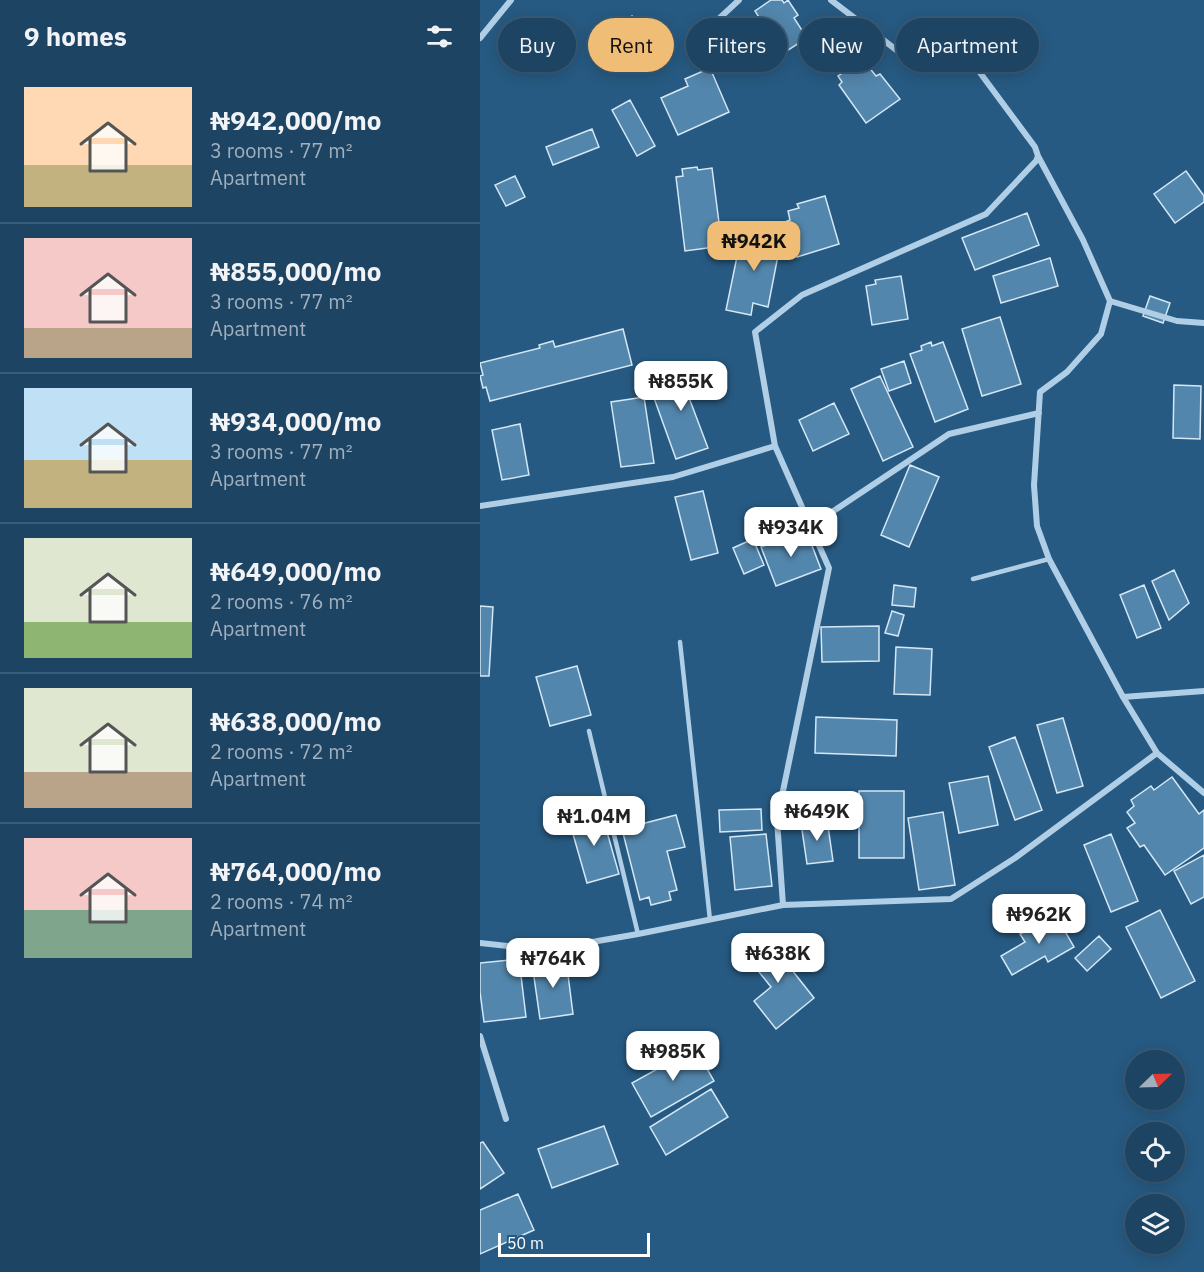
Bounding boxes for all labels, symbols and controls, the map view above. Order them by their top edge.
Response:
chip: Buy [498,18,576,72]
chip: Rent [588,18,674,72]
chip: Filters [686,18,787,72]
chip: New [799,18,884,72]
chip: Apartment [896,18,1039,72]
text: 9 homes [24,19,127,53]
icon: filters [423,20,456,53]
text: ₦942,000/mo [210,103,381,137]
icon: home [72,111,144,183]
text: 3 rooms · 77 m² [210,137,353,164]
text: Apartment [210,164,306,191]
pin: ₦942K [712,221,796,272]
text: ₦942K [721,227,787,254]
text: ₦855,000/mo [210,254,381,288]
icon: home [72,262,144,334]
text: 3 rooms · 77 m² [210,288,353,315]
text: Apartment [210,315,306,342]
pin: ₦855K [639,361,723,412]
text: ₦855K [648,367,714,394]
text: ₦934,000/mo [210,404,381,438]
icon: home [72,412,144,484]
text: 3 rooms · 77 m² [210,438,353,465]
text: Apartment [210,465,306,492]
pin: ₦934K [749,507,833,558]
text: ₦934K [758,513,824,540]
text: ₦649,000/mo [210,554,381,588]
icon: home [72,562,144,634]
text: 2 rooms · 76 m² [210,588,353,615]
text: Apartment [210,615,306,642]
text: ₦638,000/mo [210,704,381,738]
icon: home [72,712,144,784]
text: 2 rooms · 72 m² [210,738,353,765]
text: Apartment [210,765,306,792]
pin: ₦649K [775,791,859,842]
pin: ₦1.04M [545,796,643,847]
text: ₦649K [784,797,850,824]
text: ₦1.04M [557,802,631,829]
text: ₦764,000/mo [210,854,381,888]
icon: home [72,862,144,934]
text: 2 rooms · 74 m² [210,888,353,915]
pin: ₦962K [997,894,1081,945]
text: ₦962K [1006,900,1072,927]
text: Apartment [210,915,306,942]
pin: ₦638K [736,933,820,984]
pin: ₦764K [511,938,595,989]
text: ₦638K [745,939,811,966]
text: ₦764K [520,944,586,971]
pin: ₦985K [631,1031,715,1082]
text: ₦985K [640,1037,706,1064]
north arrow [1125,1050,1185,1110]
map controls [1125,1050,1185,1254]
button: locate [1125,1122,1185,1182]
button: layers [1125,1194,1185,1254]
scale bar [498,1230,650,1258]
text: 50 m [507,1233,544,1253]

